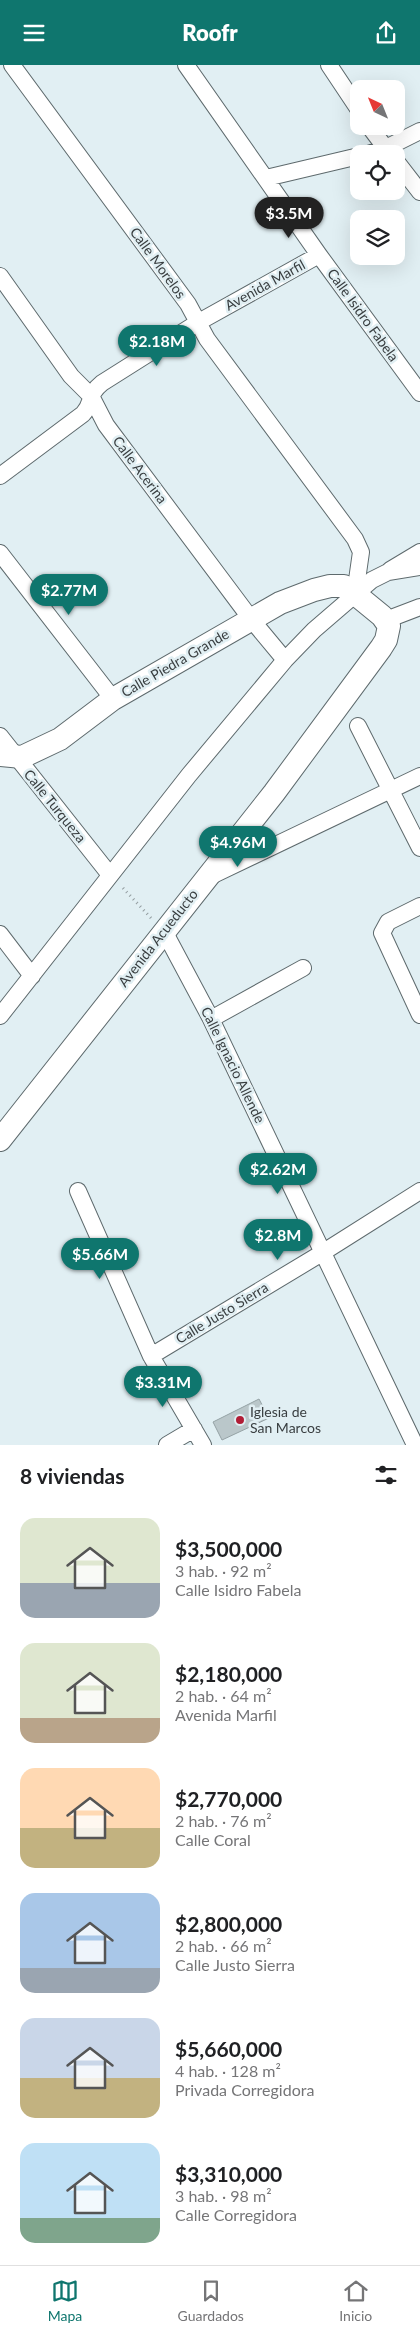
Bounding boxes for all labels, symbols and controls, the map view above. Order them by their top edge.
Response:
icon: menu [20,19,48,47]
text: Roofr [182,19,238,46]
icon: share [372,19,400,47]
north arrow [350,80,405,135]
map controls [350,80,405,265]
button: locate [350,145,405,200]
pin: $3.5M [254,197,324,239]
text: $3.5M [266,203,312,222]
button: layers [350,210,405,265]
street label: Calle Morelos [127,224,190,302]
street label: Avenida Marfil [222,256,308,314]
street label: Calle Isidro Fabela [324,265,403,364]
pin: $2.18M [116,325,198,367]
text: $2.18M [129,331,185,350]
street label: Calle Acerina [110,433,171,507]
pin: $2.77M [28,573,110,616]
text: $2.77M [41,580,97,599]
street label: Calle Piedra Grande [118,625,232,700]
street label: Calle Turqueza [21,766,90,846]
pin: $4.96M [197,825,279,868]
text: $4.96M [210,832,266,851]
street label: Avenida Acueducto [114,886,201,990]
street label: Calle Ignacio Allende [198,1004,269,1126]
pin: $2.62M [237,1153,319,1195]
text: $2.62M [250,1159,306,1178]
pin: $2.8M [243,1219,313,1261]
text: $2.8M [255,1225,301,1244]
pin: $5.66M [59,1237,141,1280]
text: $5.66M [72,1244,128,1263]
street label: Calle Justo Sierra [172,1278,271,1347]
pin: $3.31M [122,1365,204,1408]
text: $3.31M [135,1372,191,1391]
place label: Iglesia de San Marcos [250,1403,321,1436]
marker: Iglesia de San Marcos [234,1414,246,1426]
icon: filters [372,1461,400,1489]
text: 8 viviendas [20,1463,125,1488]
text: $3,500,000 [175,1536,282,1561]
icon: home [60,1538,120,1598]
text: 3 hab. · 92 m² [175,1561,272,1580]
text: Calle Isidro Fabela [175,1580,301,1599]
text: $2,180,000 [175,1661,282,1686]
icon: home [60,1663,120,1723]
text: 2 hab. · 64 m² [175,1686,272,1705]
text: Avenida Marfil [175,1705,277,1724]
text: $2,770,000 [175,1786,282,1811]
icon: home [60,1788,120,1848]
text: 2 hab. · 76 m² [175,1811,272,1830]
text: Calle Coral [175,1830,251,1849]
text: $2,800,000 [175,1911,282,1936]
icon: home [60,1913,120,1973]
text: 2 hab. · 66 m² [175,1936,272,1955]
text: Calle Justo Sierra [175,1955,295,1974]
text: $5,660,000 [175,2036,282,2061]
icon: home [60,2038,120,2098]
text: 4 hab. · 128 m² [175,2061,281,2080]
text: Privada Corregidora [175,2080,314,2099]
text: $3,310,000 [175,2161,282,2186]
icon: home [60,2163,120,2223]
text: 3 hab. · 98 m² [175,2186,272,2205]
text: Calle Corregidora [175,2205,297,2224]
tab: Mapa [48,2277,82,2324]
tab: Guardados [178,2277,244,2324]
tab: Inicio [339,2277,372,2324]

